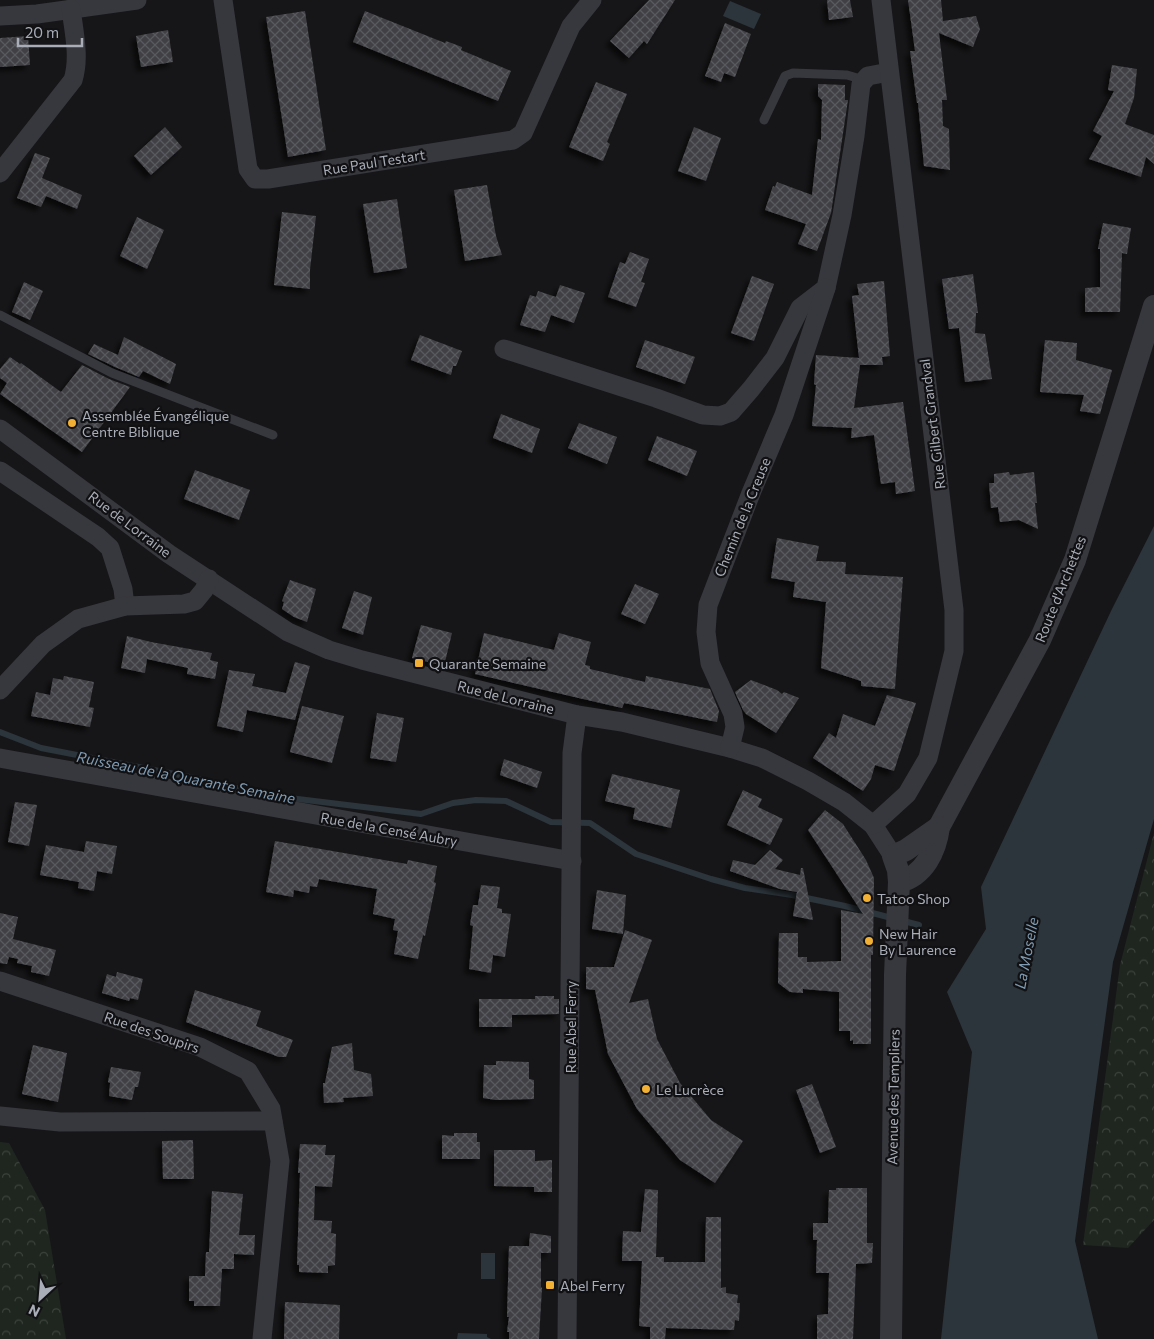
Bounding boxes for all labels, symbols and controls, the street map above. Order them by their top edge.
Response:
scale bar [18,15,81,47]
text: 20 m [25,23,59,41]
street label: Rue Paul Testart [322,145,427,178]
street label: Rue Gilbert Grandval [916,358,948,490]
place label: Assemblée Évangélique Centre Biblique [82,407,229,440]
marker: Assemblée Évangélique Centre Biblique [66,417,78,429]
street label: Chemin de la Creuse [710,455,774,579]
street label: Rue de Lorraine [85,487,175,561]
street label: Route d'Archettes [1031,533,1089,645]
place label: Quarante Semaine [429,655,546,672]
marker: Quarante Semaine [413,657,425,669]
street label: Rue de Lorraine [456,677,556,717]
water label: Ruisseau de la Quarante Semaine [75,747,297,807]
street label: Rue de la Censé Aubry [319,809,459,849]
place label: Tatoo Shop [877,890,950,907]
marker: Tatoo Shop [861,892,873,904]
water label: La Moselle [1010,916,1042,990]
place label: New Hair By Laurence [879,925,956,958]
marker: New Hair By Laurence [863,935,875,947]
street label: Rue Abel Ferry [562,981,579,1073]
street label: Rue des Soupirs [102,1008,202,1056]
street label: Avenue des Templiers [883,1029,903,1165]
place label: Le Lucrèce [656,1081,724,1098]
marker: Le Lucrèce [640,1083,652,1095]
north arrow [15,1274,65,1324]
place label: Abel Ferry [560,1277,625,1294]
marker: Abel Ferry [544,1279,556,1291]
text: N [26,1301,43,1321]

